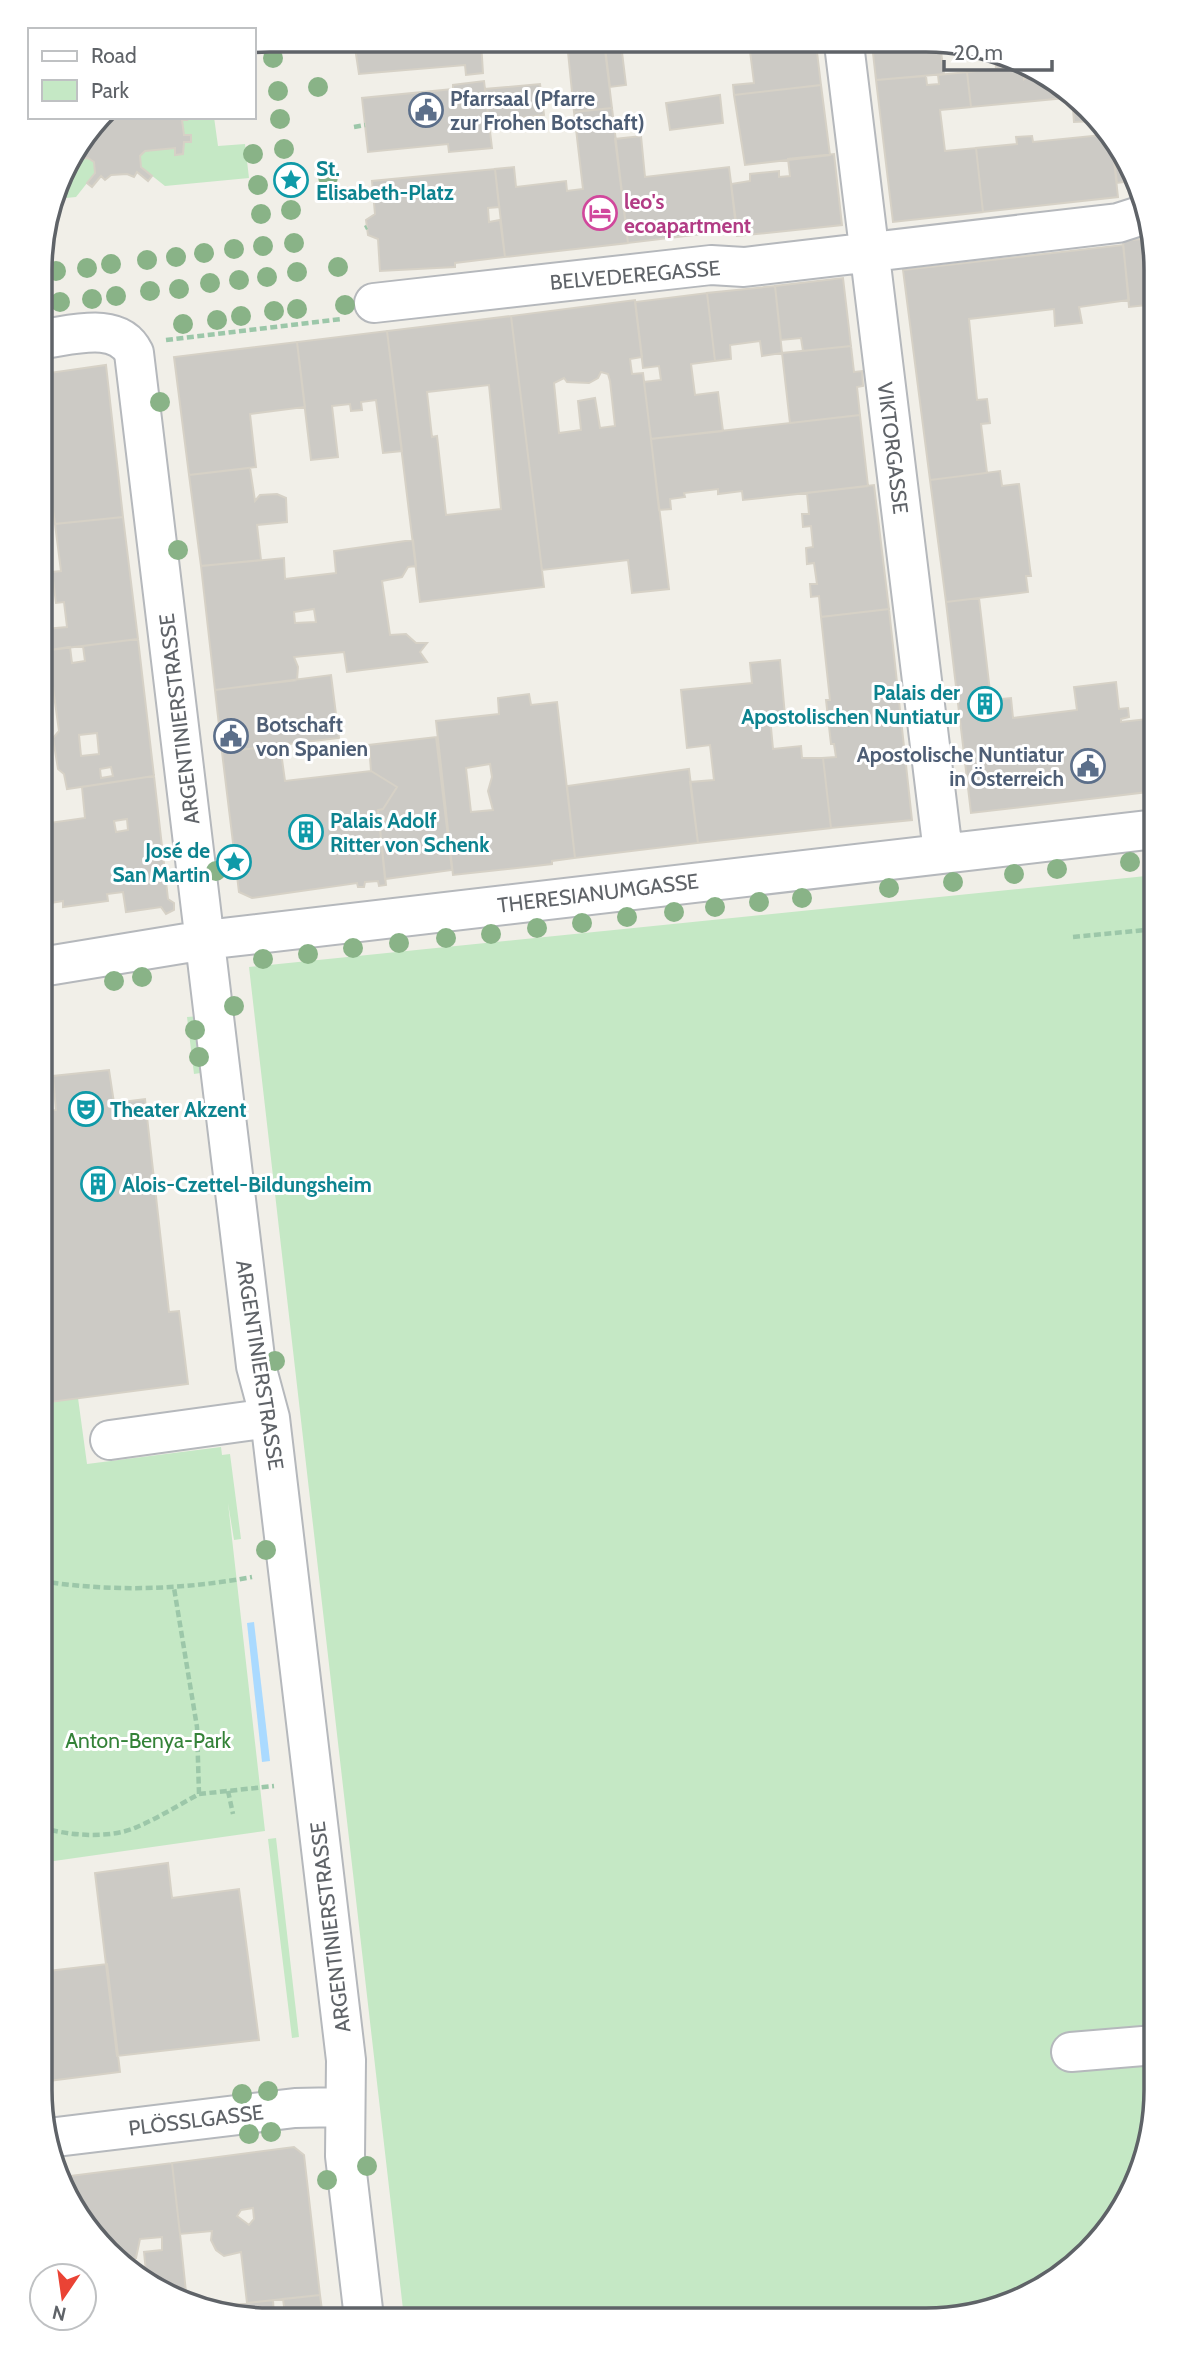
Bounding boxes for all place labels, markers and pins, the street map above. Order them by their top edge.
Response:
place label: Pfarrsaal (Pfarre zur Frohen Botschaft) [450,86,645,135]
public building icon: Pfarrsaal (Pfarre zur Frohen Botschaft) [407,91,445,129]
place label: St. Elisabeth-Platz [316,156,454,205]
place icon: St. Elisabeth-Platz [272,161,310,199]
place label: leo's ecoapartment [624,189,751,238]
hotel icon: leo's ecoapartment [581,194,619,232]
place label: Palais der Apostolischen Nuntiatur [741,680,960,729]
building icon: Palais der Apostolischen Nuntiatur [966,685,1004,723]
place label: Botschaft von Spanien [256,712,368,761]
public building icon: Botschaft von Spanien [212,717,250,755]
place label: Apostolische Nuntiatur in Österreich [857,742,1064,791]
public building icon: Apostolische Nuntiatur in Österreich [1069,747,1107,785]
place label: Palais Adolf Ritter von Schenk [330,808,490,857]
building icon: Palais Adolf Ritter von Schenk [287,813,325,851]
place label: José de San Martin [112,838,210,887]
place icon: José de San Martin [215,843,253,881]
theatre icon: Theater Akzent [67,1090,105,1128]
place label: Theater Akzent [110,1097,246,1122]
building icon: Alois-Czettel-Bildungsheim [79,1165,117,1203]
place label: Alois-Czettel-Bildungsheim [122,1172,372,1197]

